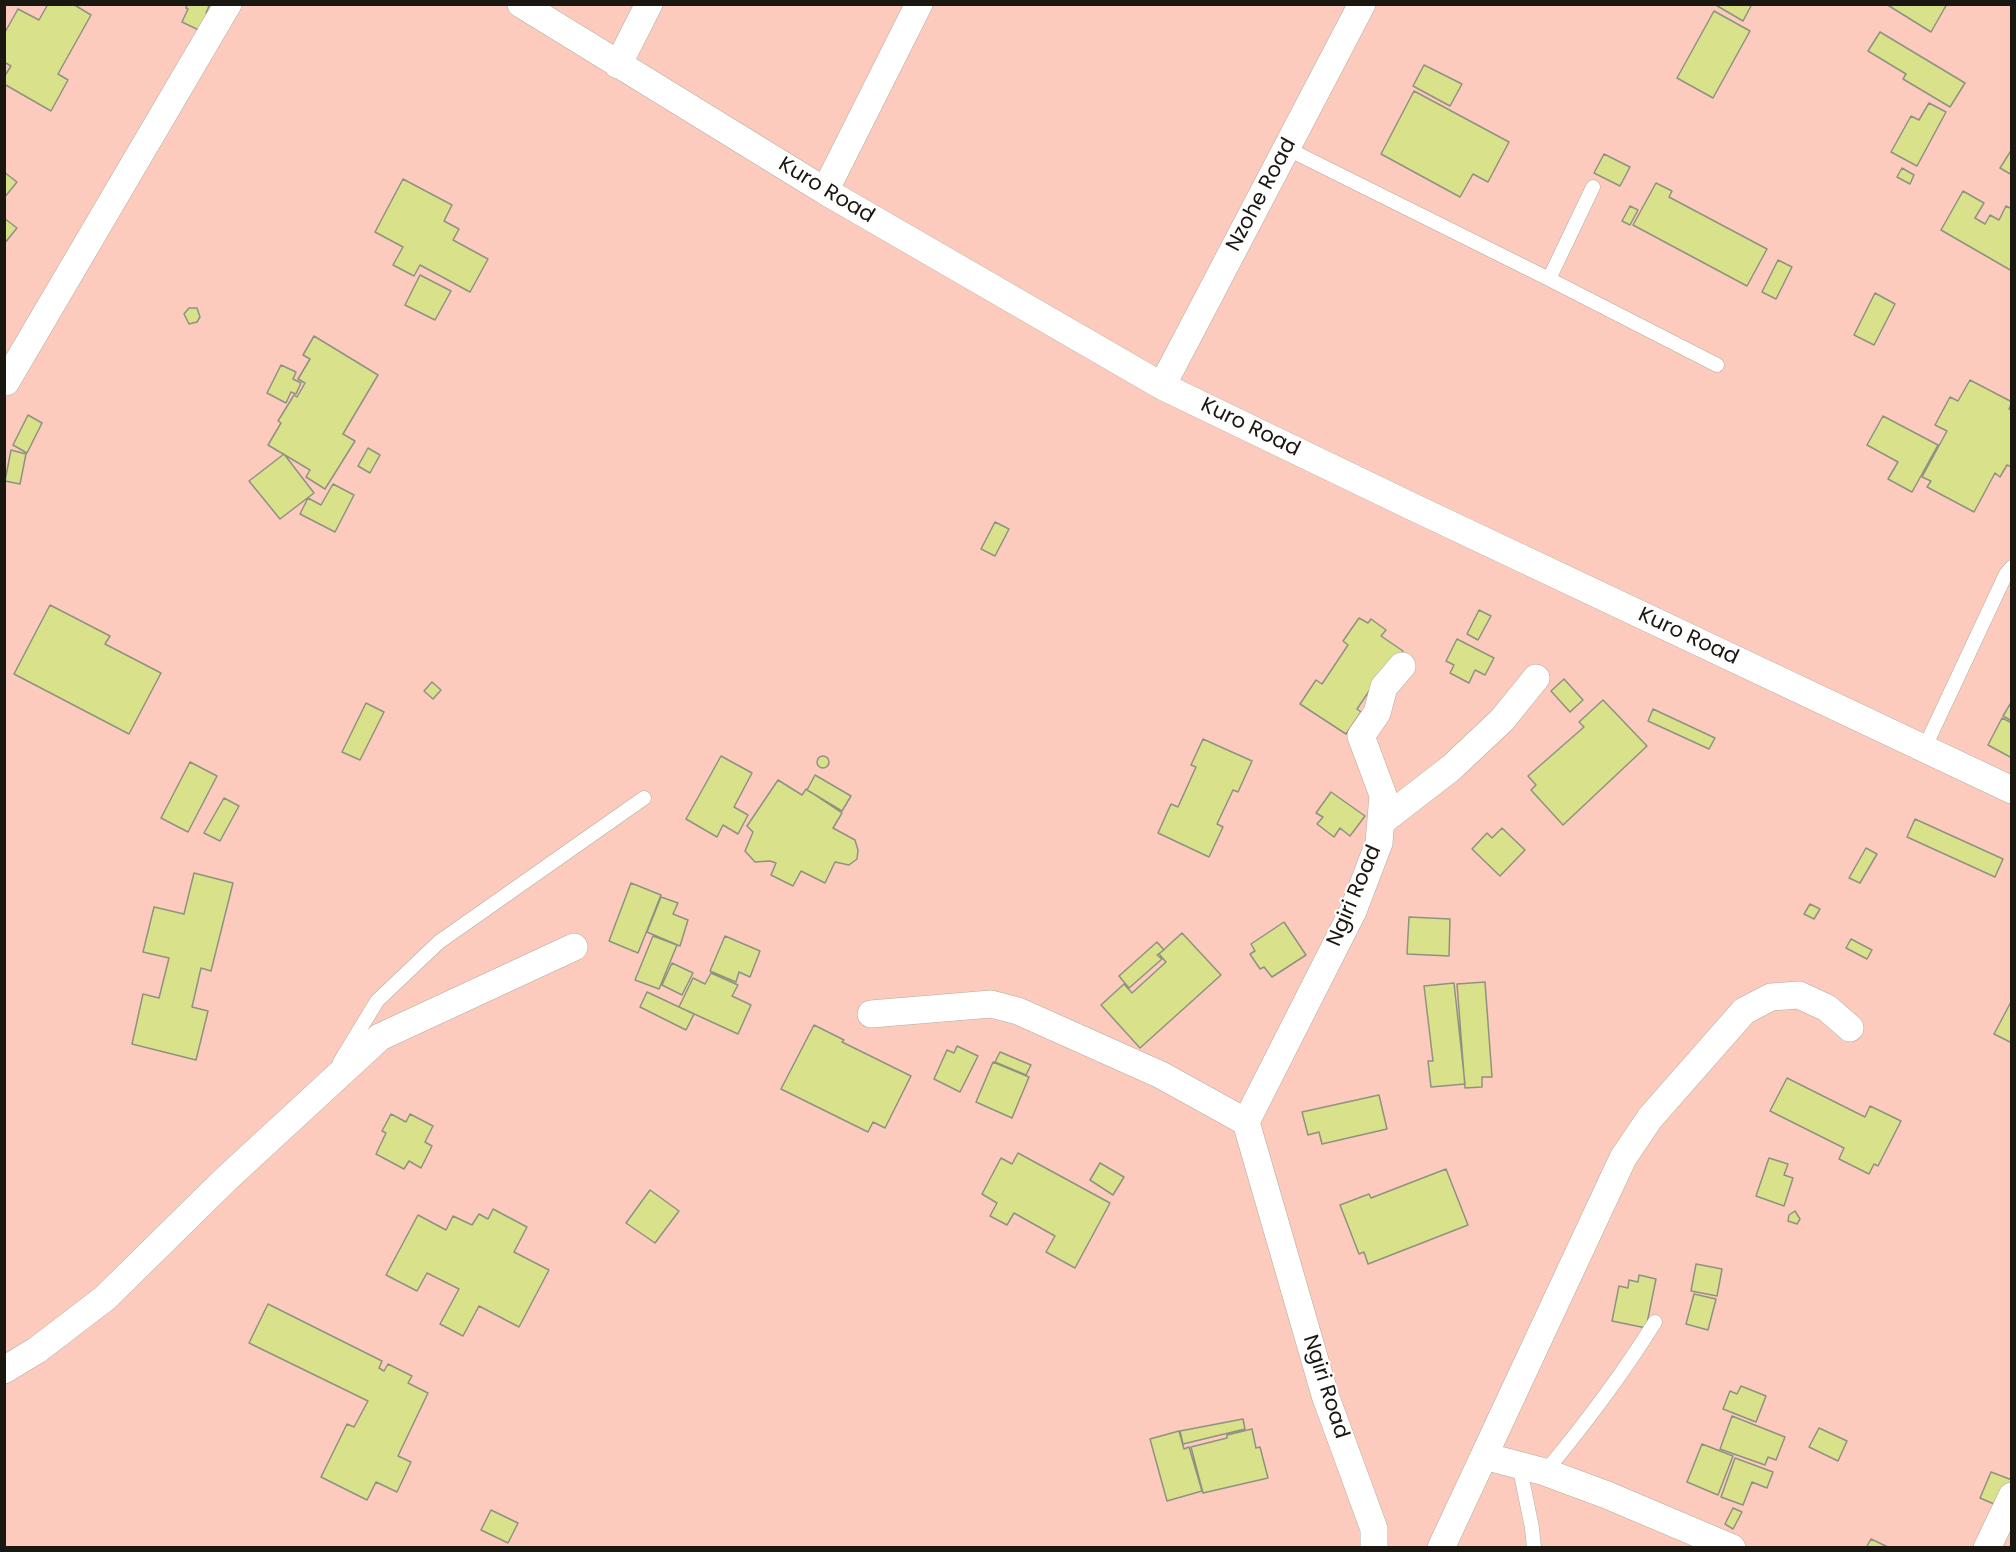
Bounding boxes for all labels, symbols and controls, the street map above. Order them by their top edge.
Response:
street label: Nzohe Road [1222,134,1302,256]
street label: Kuro Road [773,153,879,229]
street label: Kuro Road [1196,393,1304,463]
street label: Kuro Road [1634,603,1742,671]
street label: Ngiri Road [1322,842,1388,950]
street label: Ngiri Road [1296,1332,1354,1442]

